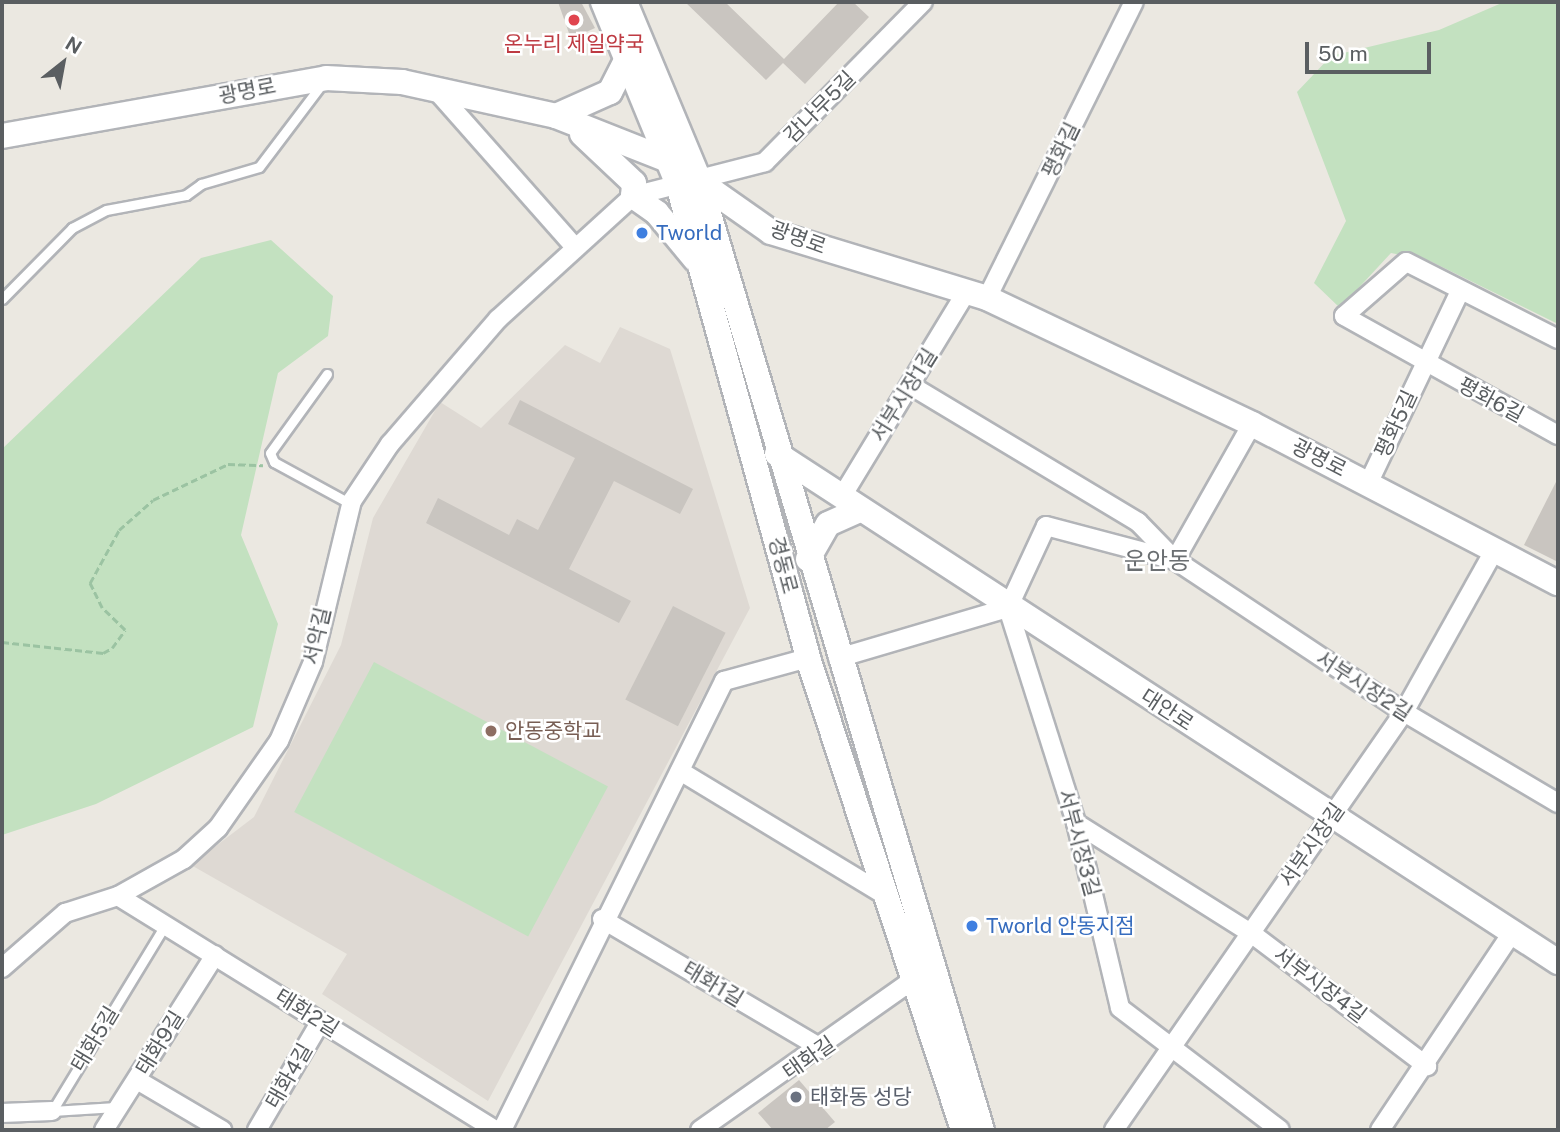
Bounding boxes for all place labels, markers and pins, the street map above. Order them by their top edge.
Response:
marker: 온누리 제일약국 [566,12,582,28]
place label: 온누리 제일약국 [504,31,644,57]
place label: Tworld [656,220,722,246]
marker: Tworld [634,225,650,241]
place label: 안동중학교 [505,718,602,744]
marker: 안동중학교 [483,723,499,739]
place label: Tworld 안동지점 [986,913,1135,939]
marker: Tworld 안동지점 [964,918,980,934]
place label: 태화동 성당 [810,1084,912,1110]
marker: 태화동 성당 [788,1089,804,1105]

